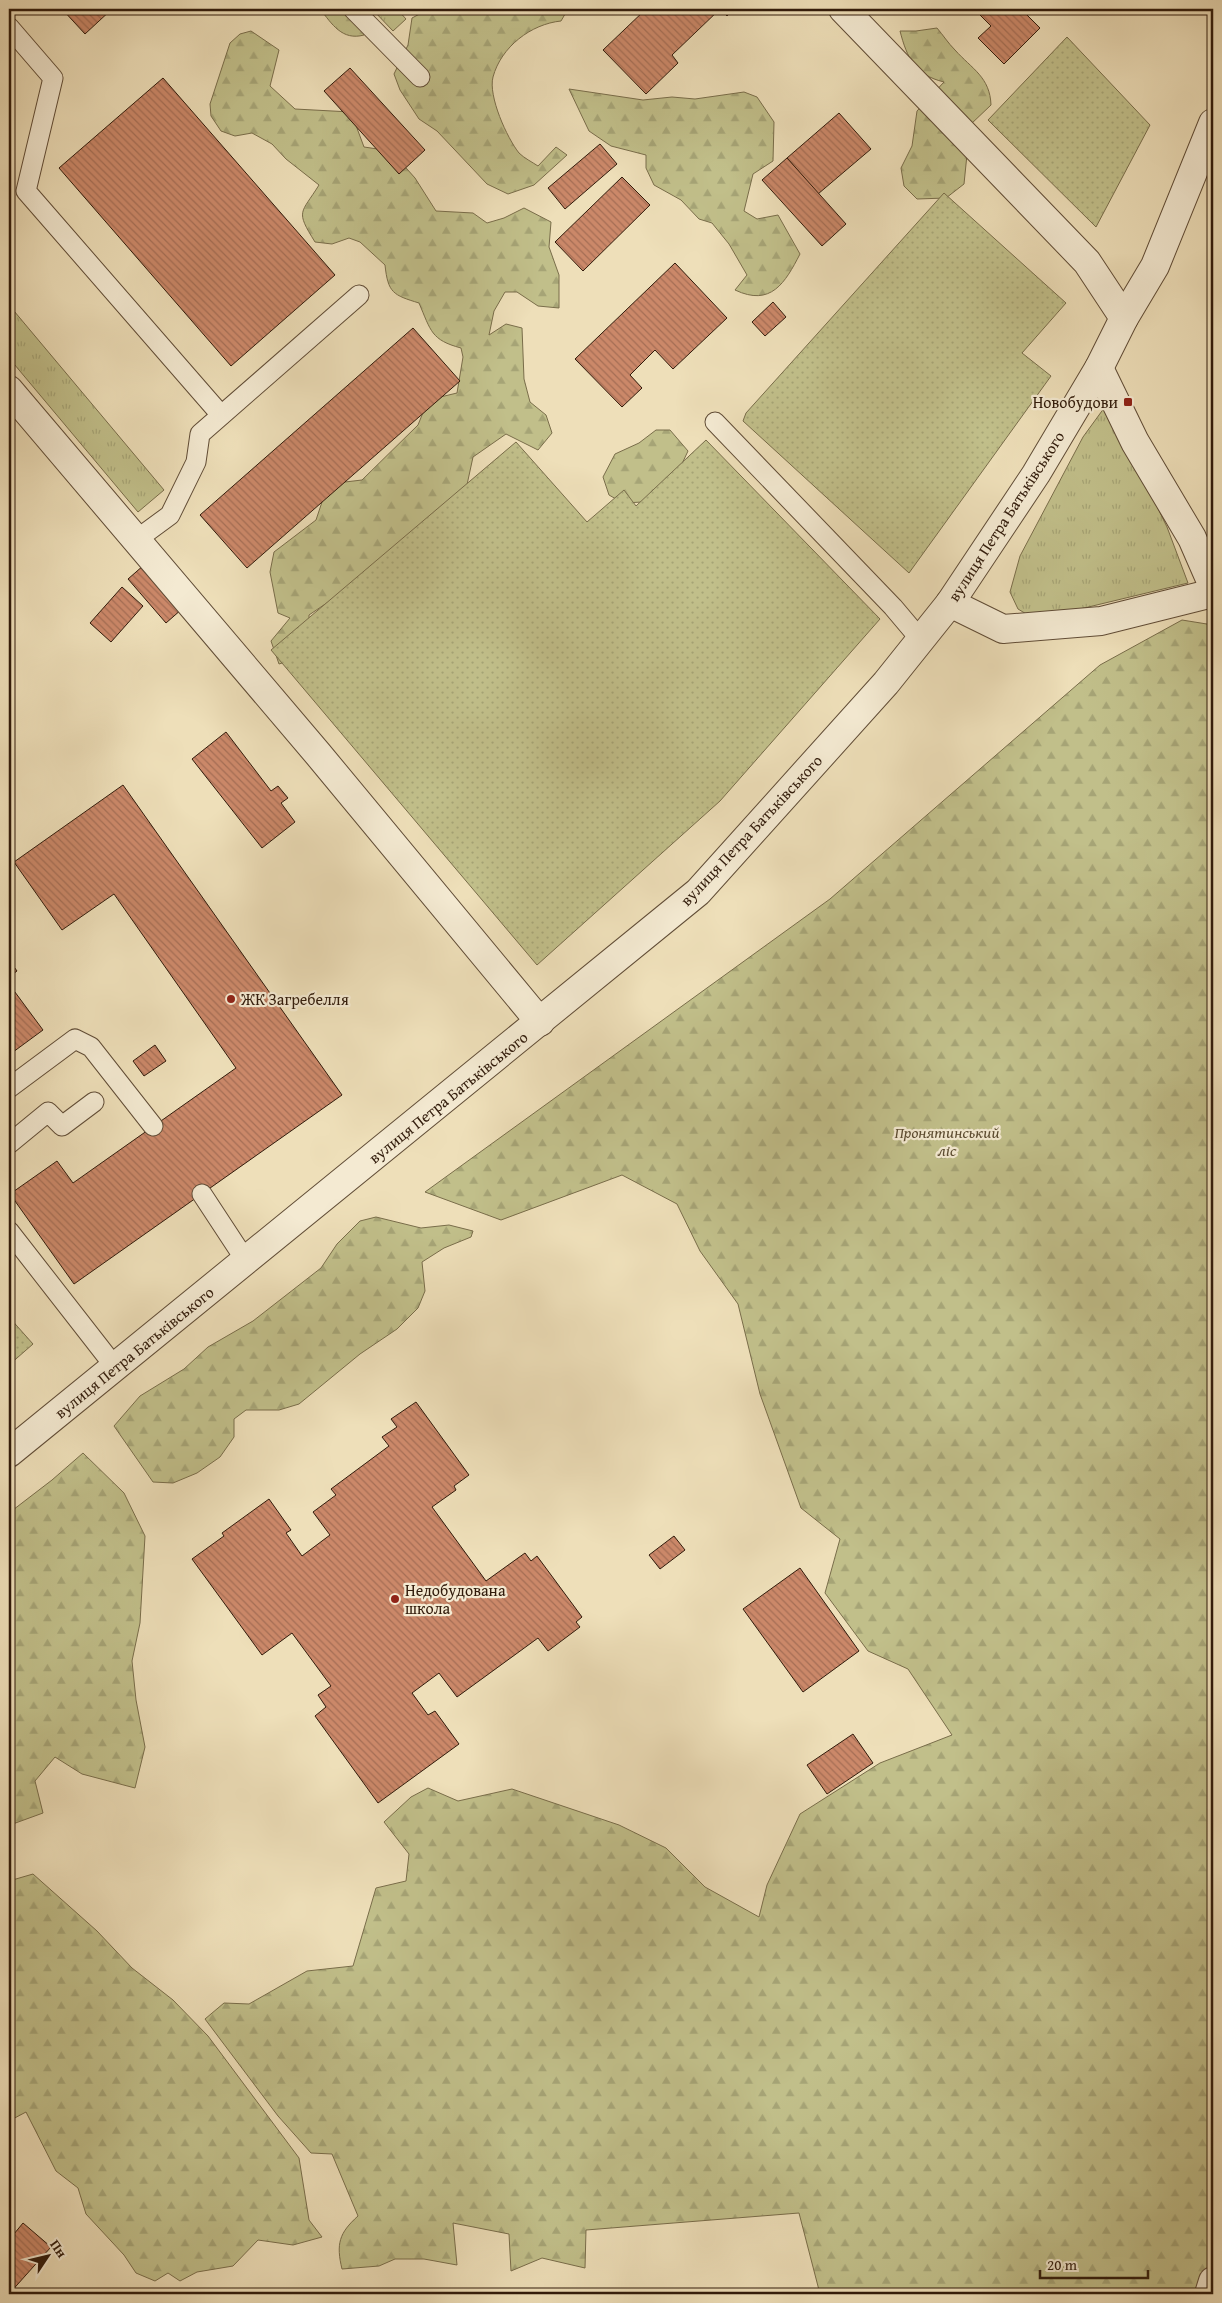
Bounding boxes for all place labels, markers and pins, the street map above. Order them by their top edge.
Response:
place label: Новобудови [1033,390,1118,414]
marker: Новобудови [1122,396,1134,408]
place label: ЖК Загребелля [240,987,349,1011]
marker: ЖК Загребелля [225,993,237,1005]
place label: Недобудована школа [405,1578,506,1620]
marker: Недобудована школа [389,1593,401,1605]

